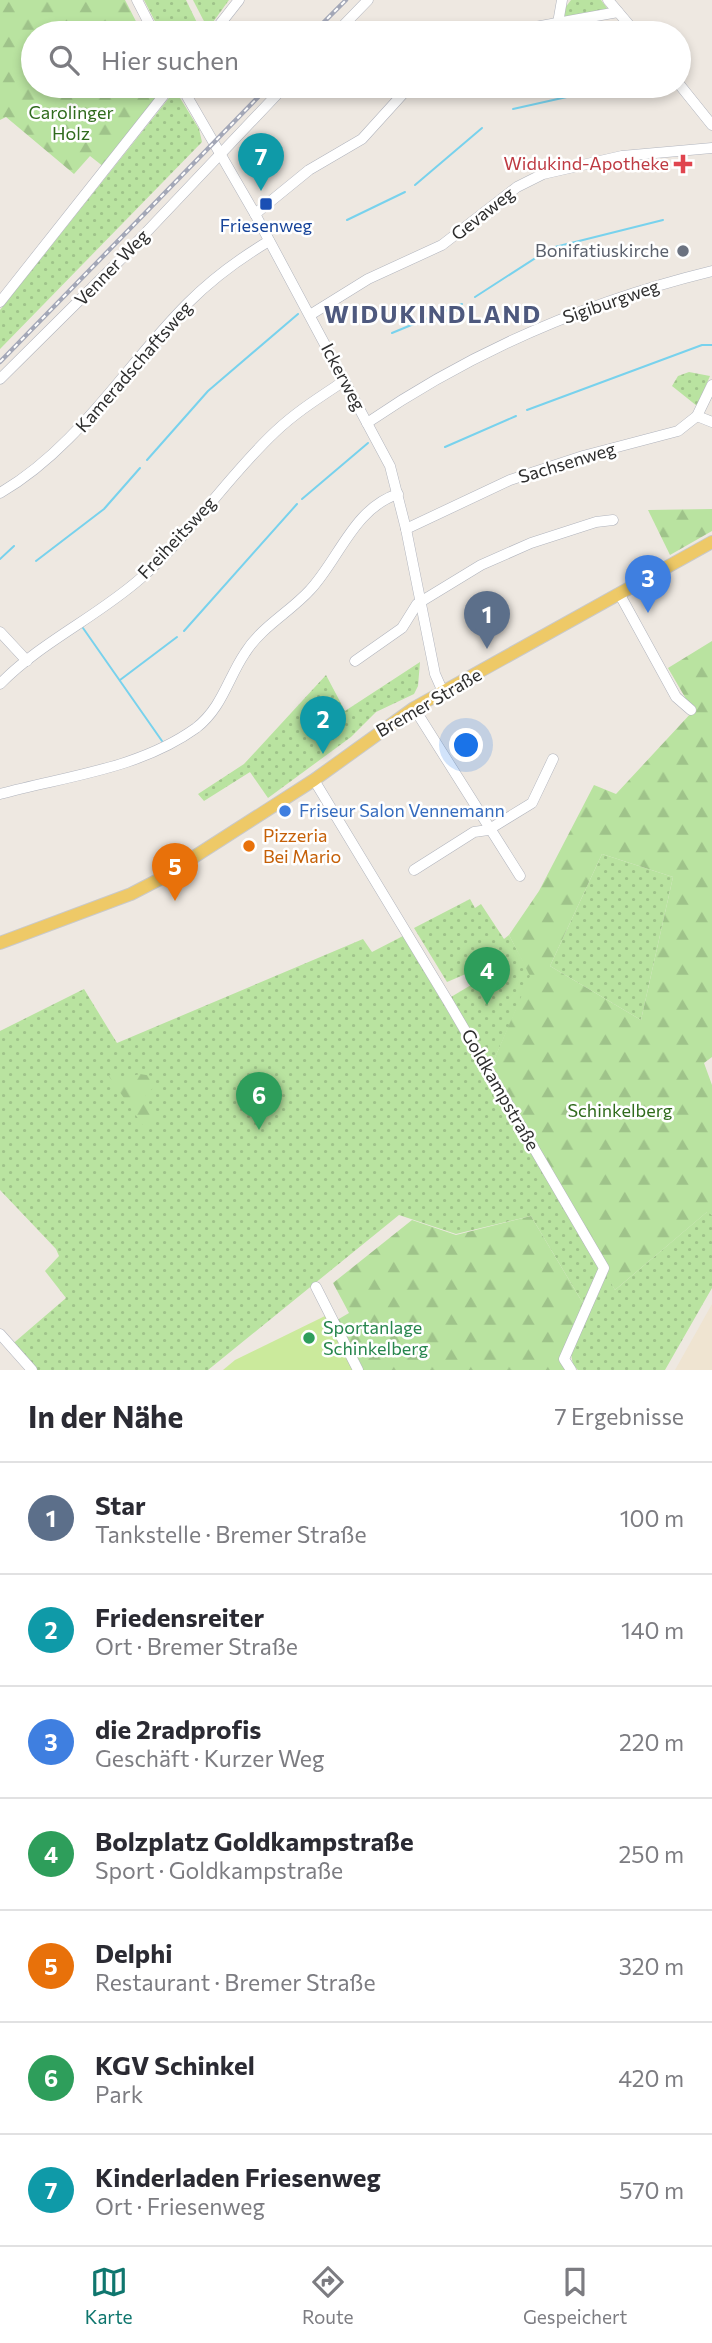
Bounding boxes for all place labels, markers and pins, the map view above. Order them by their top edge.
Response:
pin: 7 [238,133,284,191]
place label: Widukind-Apotheke [504,152,669,174]
marker: Widukind-Apotheke [675,156,691,172]
marker: Friesenweg [258,196,274,212]
place label: Friesenweg [220,214,312,236]
place label: Bonifatiuskirche [535,239,669,261]
marker: Bonifatiuskirche [675,243,691,259]
pin: 3 [625,555,671,613]
pin: 1 [464,591,510,649]
pin: 2 [300,696,346,754]
place label: Friseur Salon Vennemann [299,799,505,821]
marker: Friseur Salon Vennemann [277,803,293,819]
place label: Pizzeria Bei Mario [263,824,341,867]
marker: Pizzeria Bei Mario [241,838,257,854]
pin: 5 [152,843,198,901]
pin: 4 [464,947,510,1005]
pin: 6 [236,1072,282,1130]
place label: Sportanlage Schinkelberg [323,1316,428,1359]
marker: Sportanlage Schinkelberg [301,1330,317,1346]

